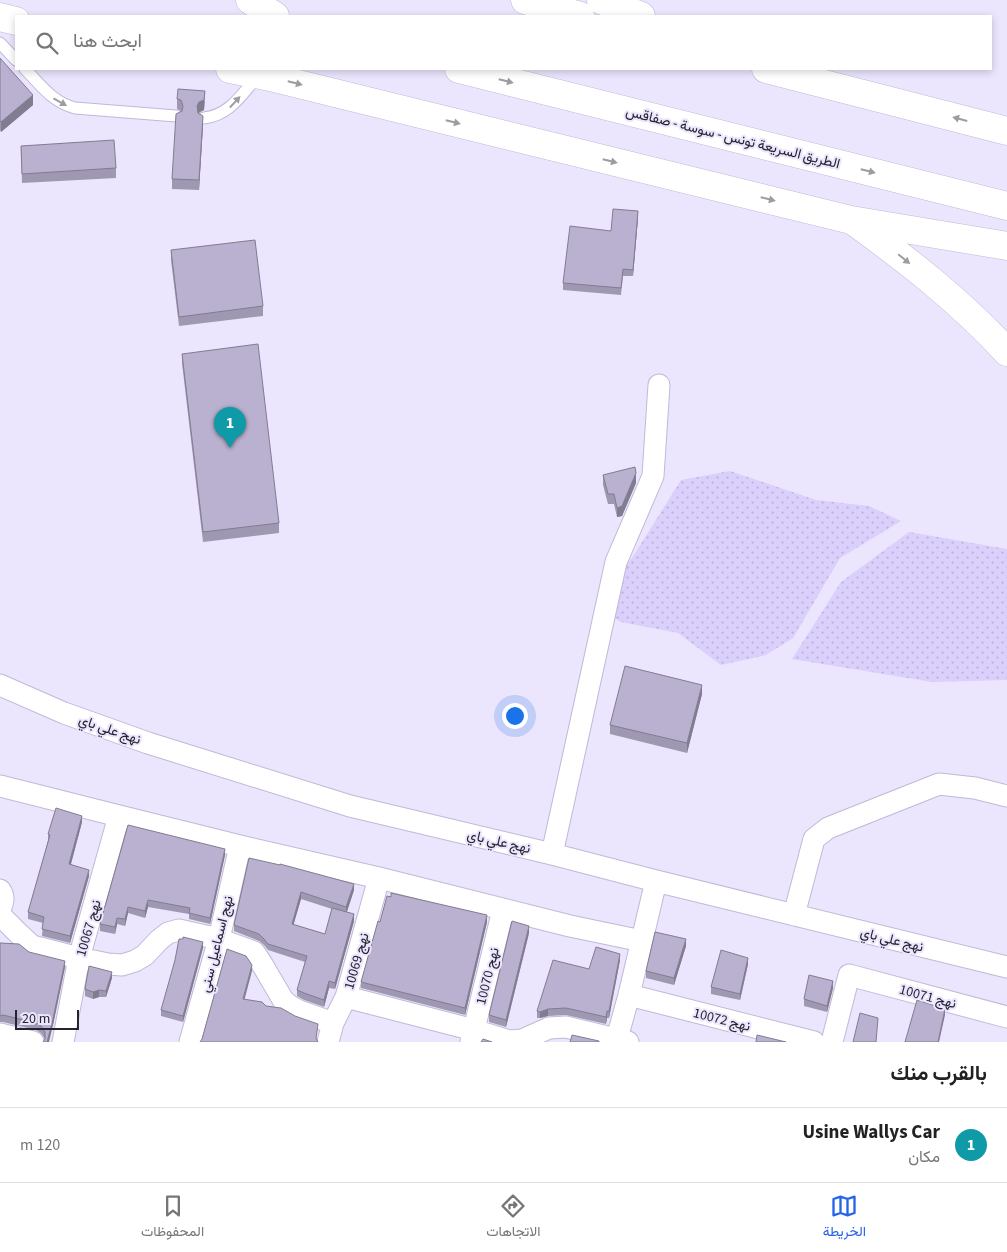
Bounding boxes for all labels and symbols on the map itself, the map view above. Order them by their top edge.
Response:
one-way arrow [499,77,514,85]
one-way arrow [287,79,302,87]
one-way arrow [229,96,241,108]
one-way arrow [53,98,68,106]
street label: الطريق السريعة تونس - سوسة - صفاقس [623,102,842,174]
one-way arrow [952,115,967,123]
one-way arrow [445,118,460,126]
one-way arrow [603,157,618,165]
one-way arrow [860,167,875,175]
one-way arrow [761,195,776,203]
one-way arrow [898,253,911,264]
pin: 1 [214,407,246,448]
your location [502,703,528,729]
street label: نهج علي باي [75,710,144,751]
street label: نهج علي باي [465,825,533,860]
street label: نهج اسماعيل سني [195,894,240,995]
street label: نهج 10067 [71,898,107,959]
street label: نهج علي باي [858,922,926,958]
street label: نهج 10069 [339,931,375,992]
street label: نهج 10070 [471,946,505,1007]
street label: نهج 10071 [897,980,958,1014]
street label: نهج 10072 [691,1003,752,1037]
scale bar [15,1007,79,1030]

